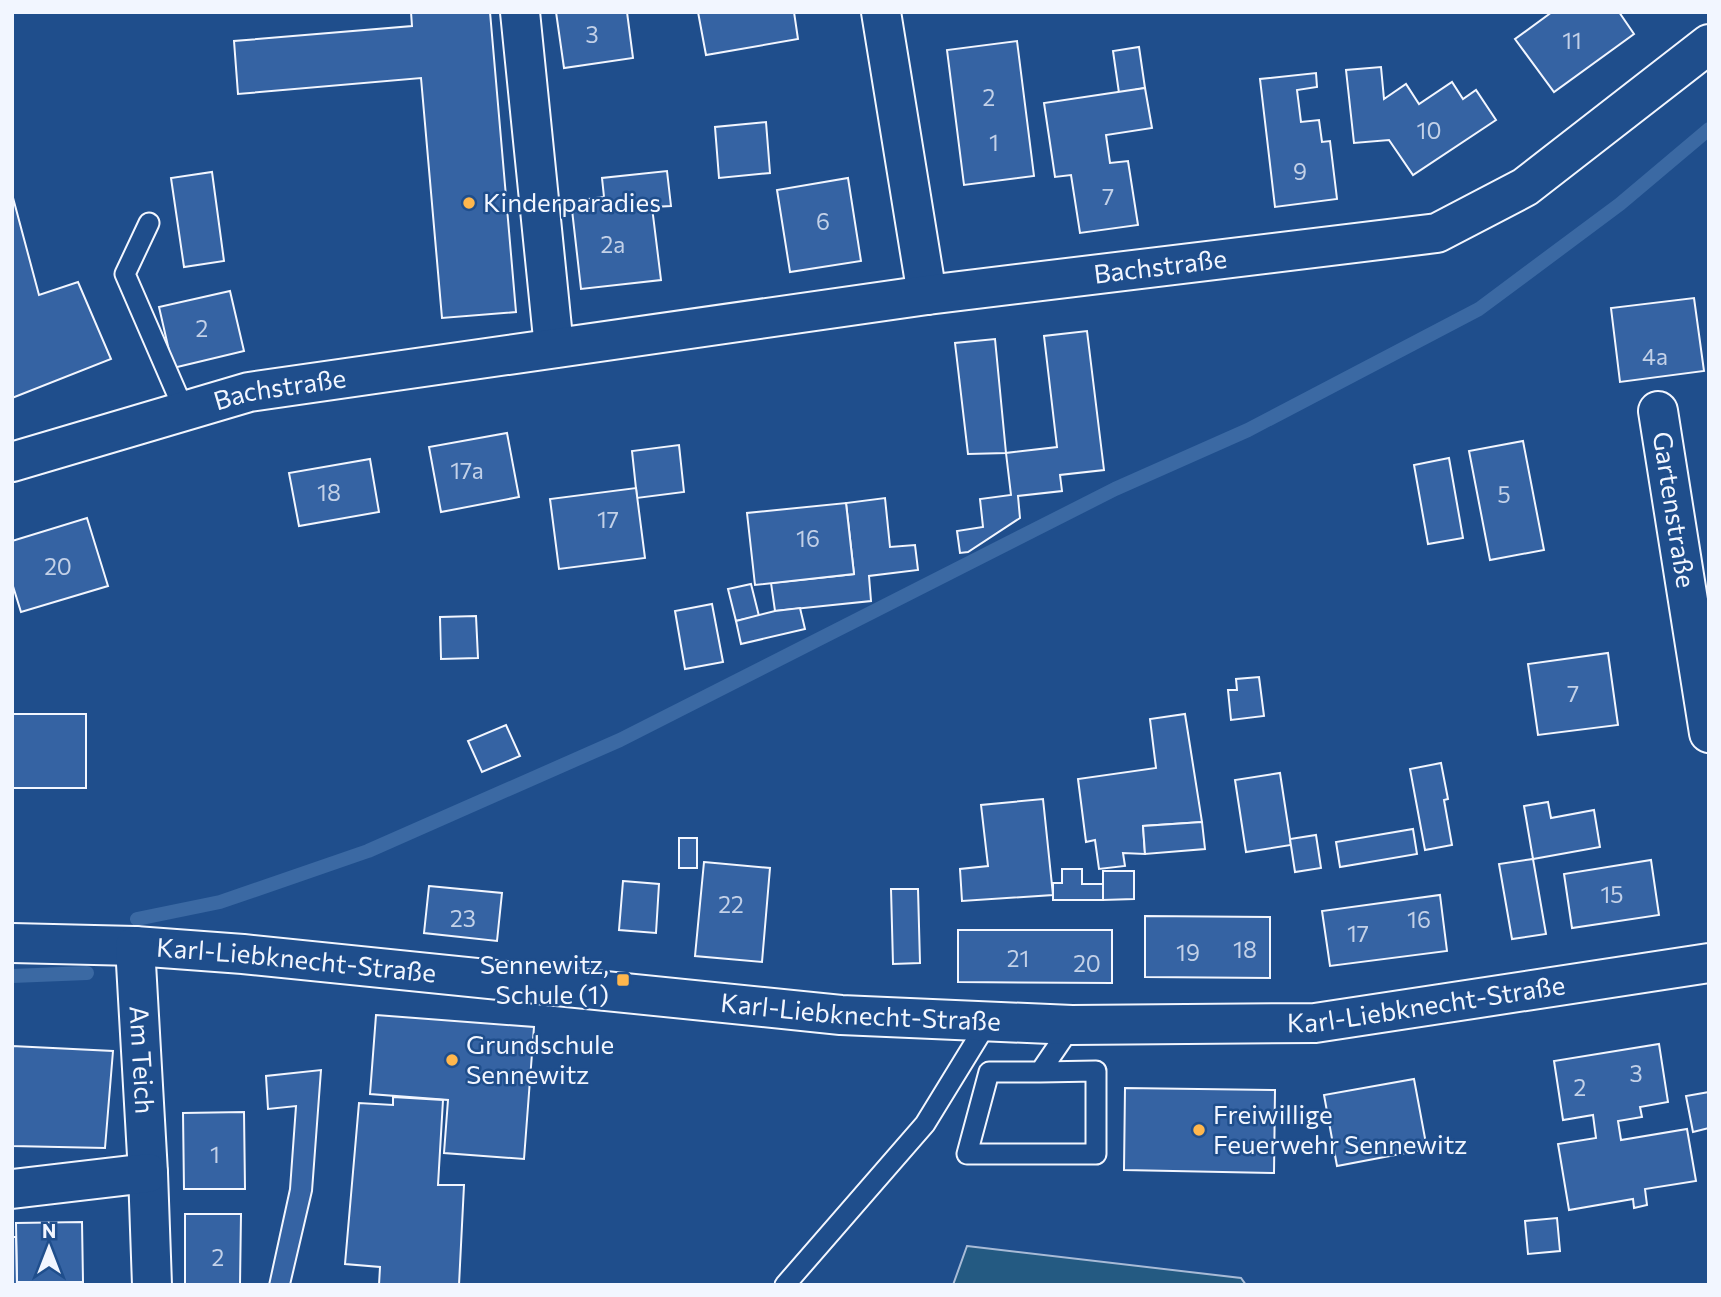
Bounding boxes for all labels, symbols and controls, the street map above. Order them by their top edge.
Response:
house number: 3 [585,20,599,48]
house number: 11 [1562,26,1582,54]
house number: 2 [983,83,995,111]
house number: 10 [1417,116,1441,144]
house number: 1 [989,128,999,156]
house number: 9 [1293,157,1307,185]
house number: 7 [1102,182,1114,210]
place label: Kinderparadies [483,186,661,217]
marker: Kinderparadies [461,195,477,211]
house number: 6 [816,207,830,235]
house number: 2a [601,230,625,258]
street label: Bachstraße [1092,242,1228,289]
house number: 2 [196,314,208,342]
house number: 4a [1642,342,1668,370]
street label: Bachstraße [210,361,348,416]
street label: Gartenstraße [1647,429,1703,590]
house number: 17a [450,456,484,484]
house number: 18 [317,478,341,506]
house number: 5 [1497,480,1511,508]
house number: 17 [597,505,619,533]
house number: 16 [796,524,820,552]
house number: 20 [44,552,72,580]
house number: 7 [1567,679,1579,707]
house number: 15 [1600,880,1624,908]
house number: 22 [718,890,744,918]
house number: 23 [450,904,476,932]
house number: 16 [1407,905,1431,933]
house number: 17 [1347,919,1369,947]
street label: Karl-Liebknecht-Straße [155,931,438,988]
house number: 18 [1233,935,1257,963]
house number: 19 [1176,938,1200,966]
house number: 21 [1007,944,1029,972]
place label: Sennewitz, Schule (1) [480,948,609,1009]
house number: 20 [1073,949,1101,977]
street label: Karl-Liebknecht-Straße [1287,968,1567,1037]
marker: Sennewitz, Schule (1) [615,972,631,988]
street label: Karl-Liebknecht-Straße [719,986,1002,1036]
street label: Am Teich [124,1005,162,1115]
place label: Grundschule Sennewitz [466,1028,614,1089]
marker: Grundschule Sennewitz [444,1052,460,1068]
house number: 3 [1629,1059,1643,1087]
house number: 2 [1574,1073,1586,1101]
place label: Freiwillige Feuerwehr Sennewitz [1213,1098,1467,1159]
marker: Freiwillige Feuerwehr Sennewitz [1191,1122,1207,1138]
house number: 1 [210,1140,220,1168]
north arrow [14,1213,84,1283]
text: N [42,1219,56,1242]
house number: 2 [212,1243,224,1271]

